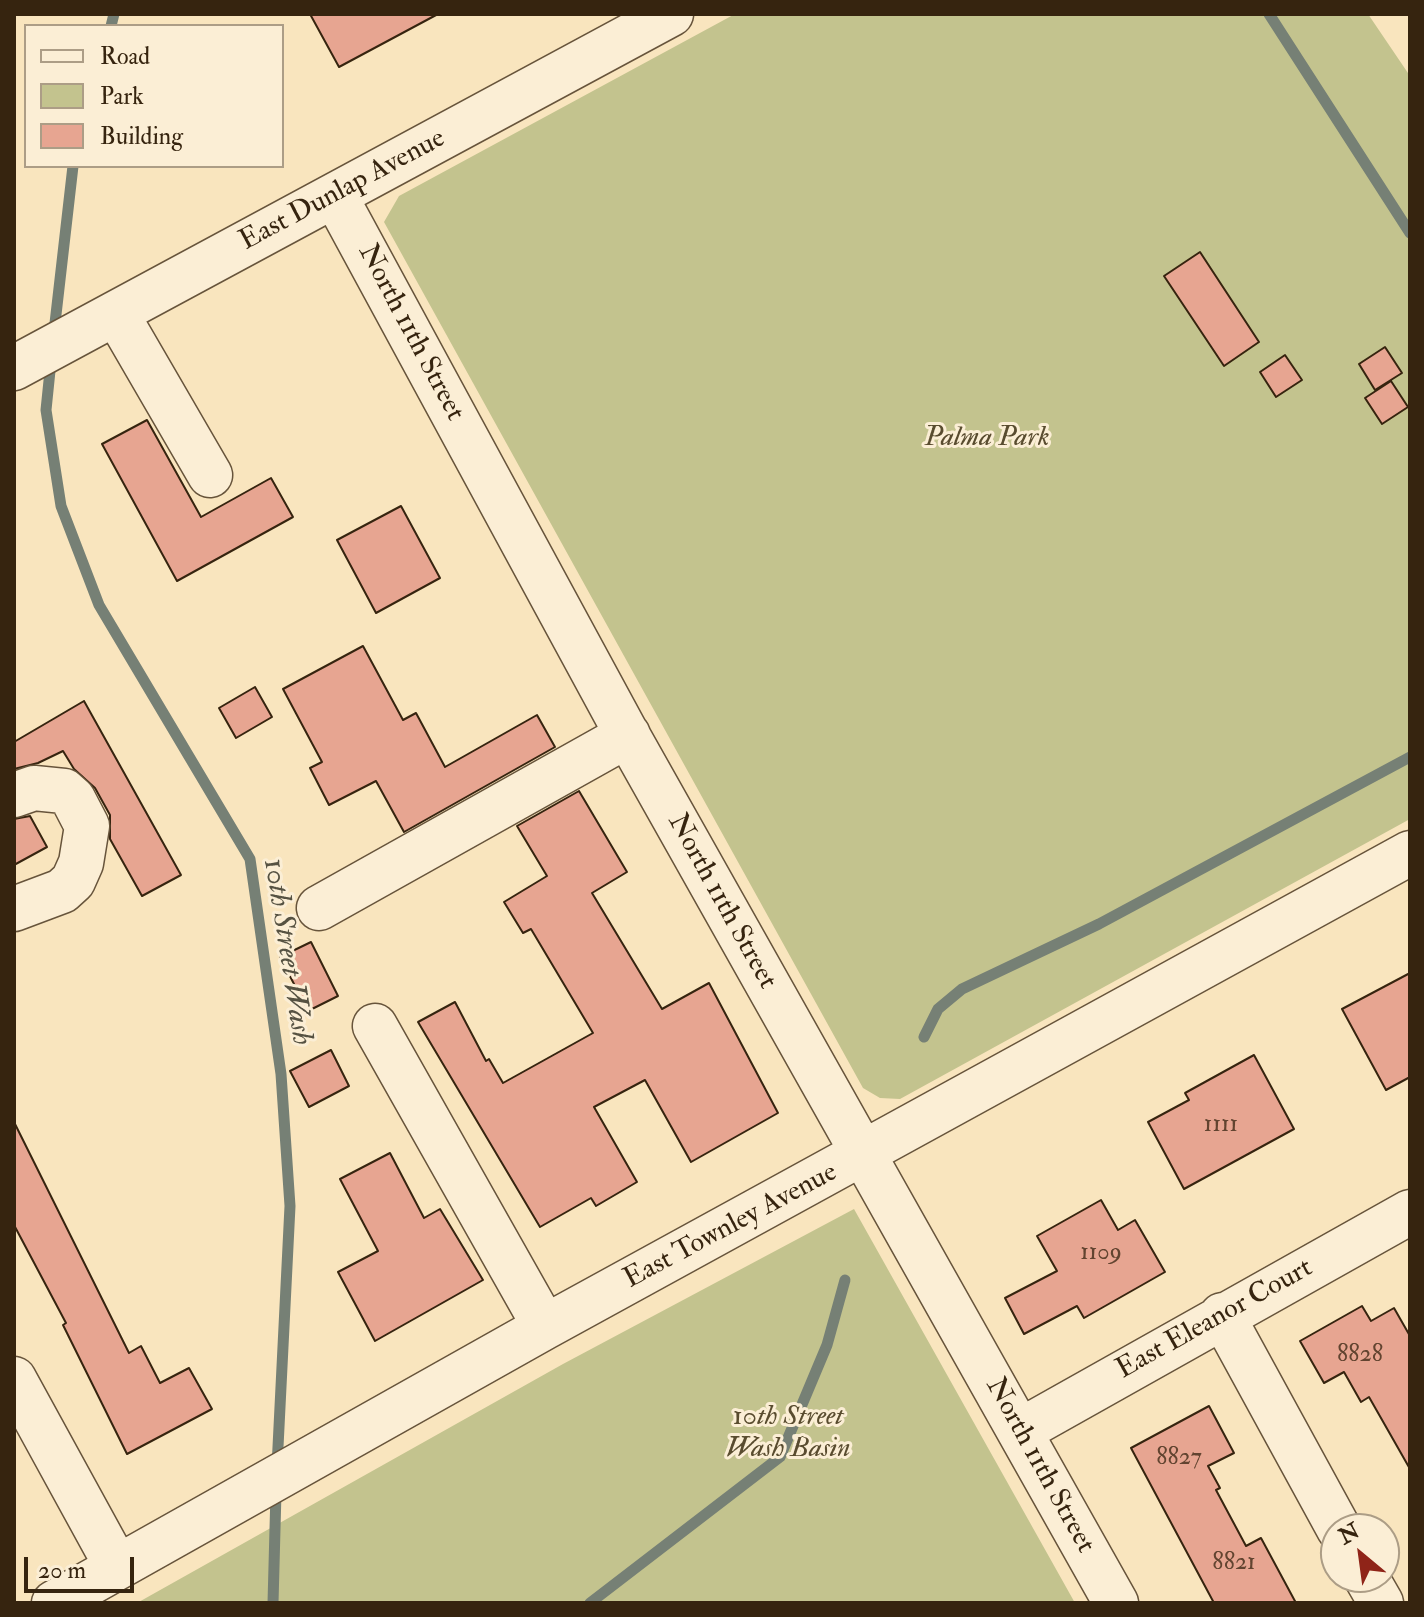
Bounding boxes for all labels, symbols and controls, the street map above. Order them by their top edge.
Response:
legend [24,24,284,168]
text: Road [100,41,150,72]
text: Park [100,81,144,112]
text: Building [100,121,183,152]
street label: East Dunlap Avenue [235,123,451,259]
street label: North 11th Street [349,239,471,427]
park label: Palma Park [924,422,1050,456]
street label: North 11th Street [659,809,783,995]
water label: 10th Street Wash [253,856,319,1048]
house number: 1111 [1204,1112,1238,1140]
street label: East Townley Avenue [619,1157,843,1297]
house number: 1109 [1080,1240,1122,1268]
street label: East Eleanor Court [1111,1252,1319,1388]
house number: 8828 [1337,1342,1383,1370]
street label: North 11th Street [977,1373,1101,1559]
park label: 10th Street Wash Basin [725,1401,851,1467]
house number: 8827 [1156,1445,1202,1473]
north arrow [1320,1513,1400,1593]
text: N [1334,1517,1365,1551]
scale bar [28,1541,138,1591]
house number: 8821 [1212,1550,1256,1578]
text: 20 m [38,1555,86,1586]

